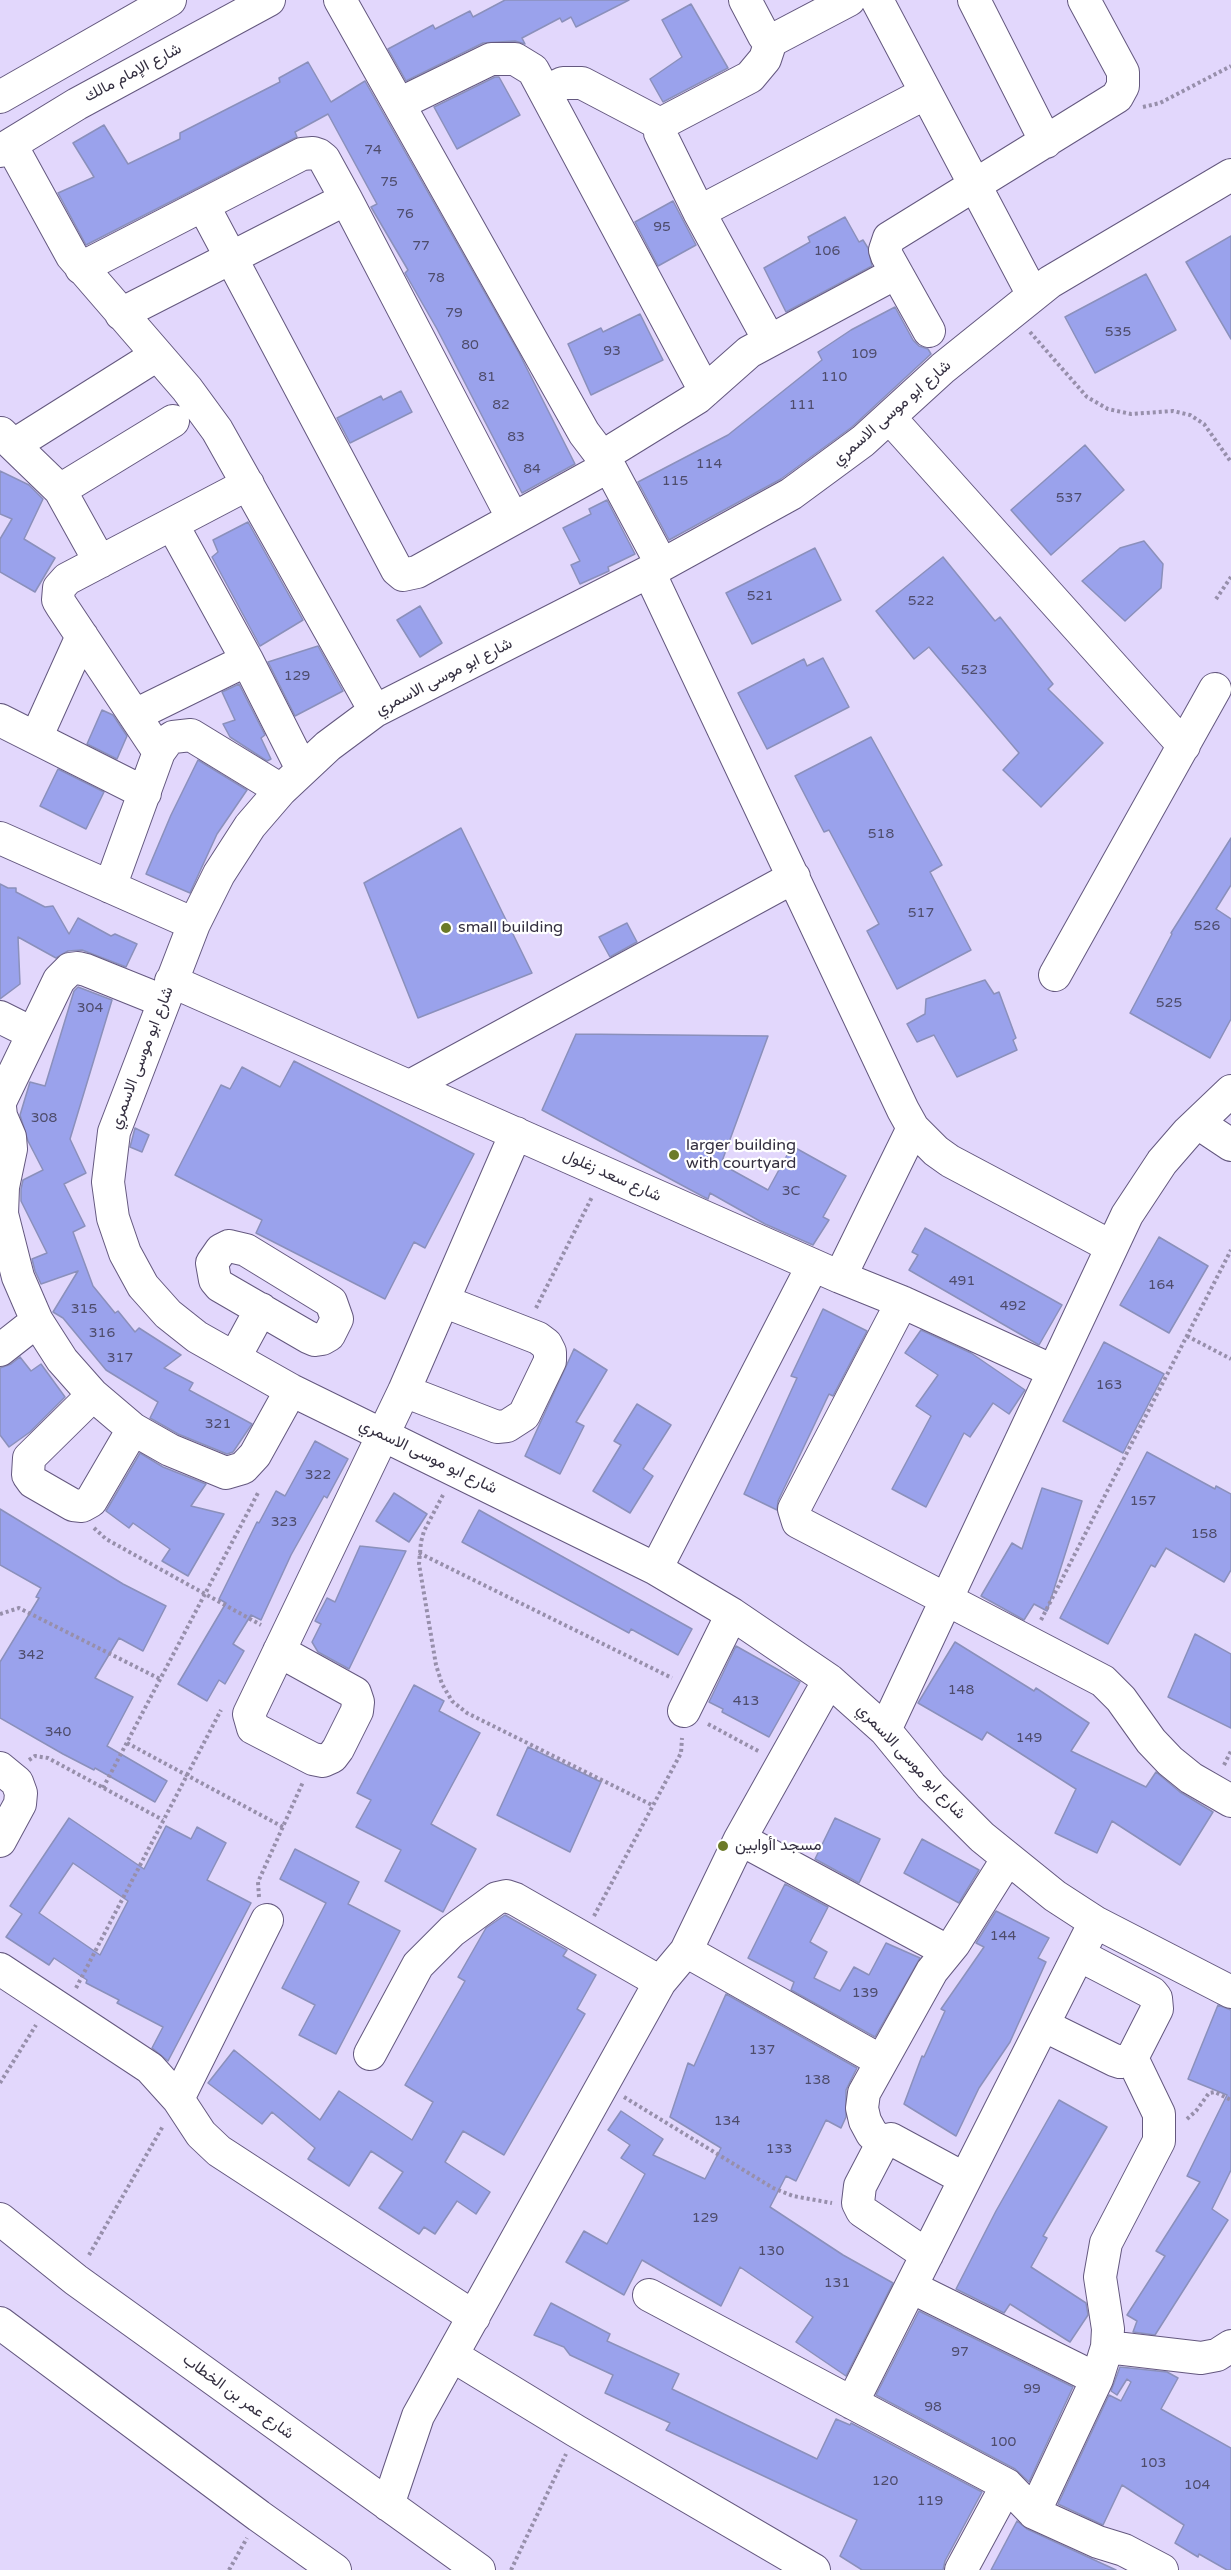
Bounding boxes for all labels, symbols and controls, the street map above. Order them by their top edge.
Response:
street label: شارع الإمام مالك [81,39,185,107]
house number: 74 [364,142,382,158]
house number: 75 [380,174,398,190]
house number: 76 [396,206,414,222]
house number: 95 [653,219,671,235]
house number: 77 [412,238,430,254]
house number: 106 [814,243,840,259]
house number: 78 [427,270,445,286]
house number: 79 [445,305,463,321]
house number: 535 [1105,324,1131,340]
house number: 80 [461,337,479,353]
house number: 93 [603,343,621,359]
house number: 109 [851,346,877,362]
street label: شارع ابو موسى الاسمري [829,356,955,470]
house number: 81 [478,369,496,385]
house number: 110 [821,369,847,385]
house number: 82 [492,397,510,413]
house number: 111 [789,397,815,413]
house number: 83 [507,429,525,445]
house number: 114 [696,456,722,472]
house number: 84 [523,461,541,477]
house number: 115 [662,473,688,489]
house number: 537 [1056,490,1082,506]
house number: 521 [747,588,773,604]
house number: 522 [908,593,934,609]
street label: شارع ابو موسى الاسمري [372,634,516,720]
house number: 523 [961,662,987,678]
house number: 129 [284,668,310,684]
house number: 518 [868,826,894,842]
house number: 517 [908,905,934,921]
place label: small building [458,918,563,938]
house number: 526 [1194,918,1220,934]
marker: small building [439,921,453,935]
street label: شارع ابو موسى الاسمري [106,984,178,1132]
house number: 525 [1156,995,1182,1011]
house number: 304 [77,1000,103,1016]
house number: 308 [31,1110,57,1126]
place label: larger building with courtyard [686,1136,796,1174]
street label: شارع سعد زغلول [560,1146,664,1206]
marker: larger building with courtyard [667,1148,681,1162]
house number: 3C [782,1183,800,1199]
house number: 491 [949,1273,975,1289]
house number: 164 [1148,1277,1174,1293]
house number: 492 [1000,1298,1026,1314]
house number: 315 [71,1301,97,1317]
house number: 316 [89,1325,115,1341]
house number: 317 [107,1350,133,1366]
house number: 163 [1096,1377,1122,1393]
street label: شارع ابو موسى الاسمري [356,1415,500,1499]
house number: 321 [205,1416,231,1432]
house number: 322 [305,1467,331,1483]
house number: 157 [1130,1493,1156,1509]
house number: 323 [271,1514,297,1530]
house number: 158 [1191,1526,1217,1542]
house number: 342 [18,1647,44,1663]
house number: 148 [948,1682,974,1698]
house number: 413 [733,1693,759,1709]
street label: شارع ابو موسى الاسمري [853,1700,969,1824]
house number: 340 [45,1724,71,1740]
house number: 149 [1016,1730,1042,1746]
place label: مسجد اأوابين [735,1836,821,1856]
marker: مسجد اأوابين [716,1839,730,1853]
house number: 144 [990,1928,1016,1944]
house number: 139 [852,1985,878,2001]
house number: 137 [749,2042,775,2058]
house number: 138 [804,2072,830,2088]
house number: 134 [714,2113,740,2129]
house number: 133 [766,2141,792,2157]
house number: 129 [692,2210,718,2226]
house number: 130 [758,2243,784,2259]
house number: 131 [824,2275,850,2291]
house number: 97 [951,2344,969,2360]
street label: شارع عمر بن الخطاب [179,2350,297,2444]
house number: 99 [1023,2381,1041,2397]
house number: 98 [924,2399,942,2415]
house number: 100 [990,2434,1016,2450]
house number: 103 [1140,2455,1166,2471]
house number: 120 [872,2473,898,2489]
house number: 104 [1184,2477,1210,2493]
house number: 119 [917,2493,943,2509]

